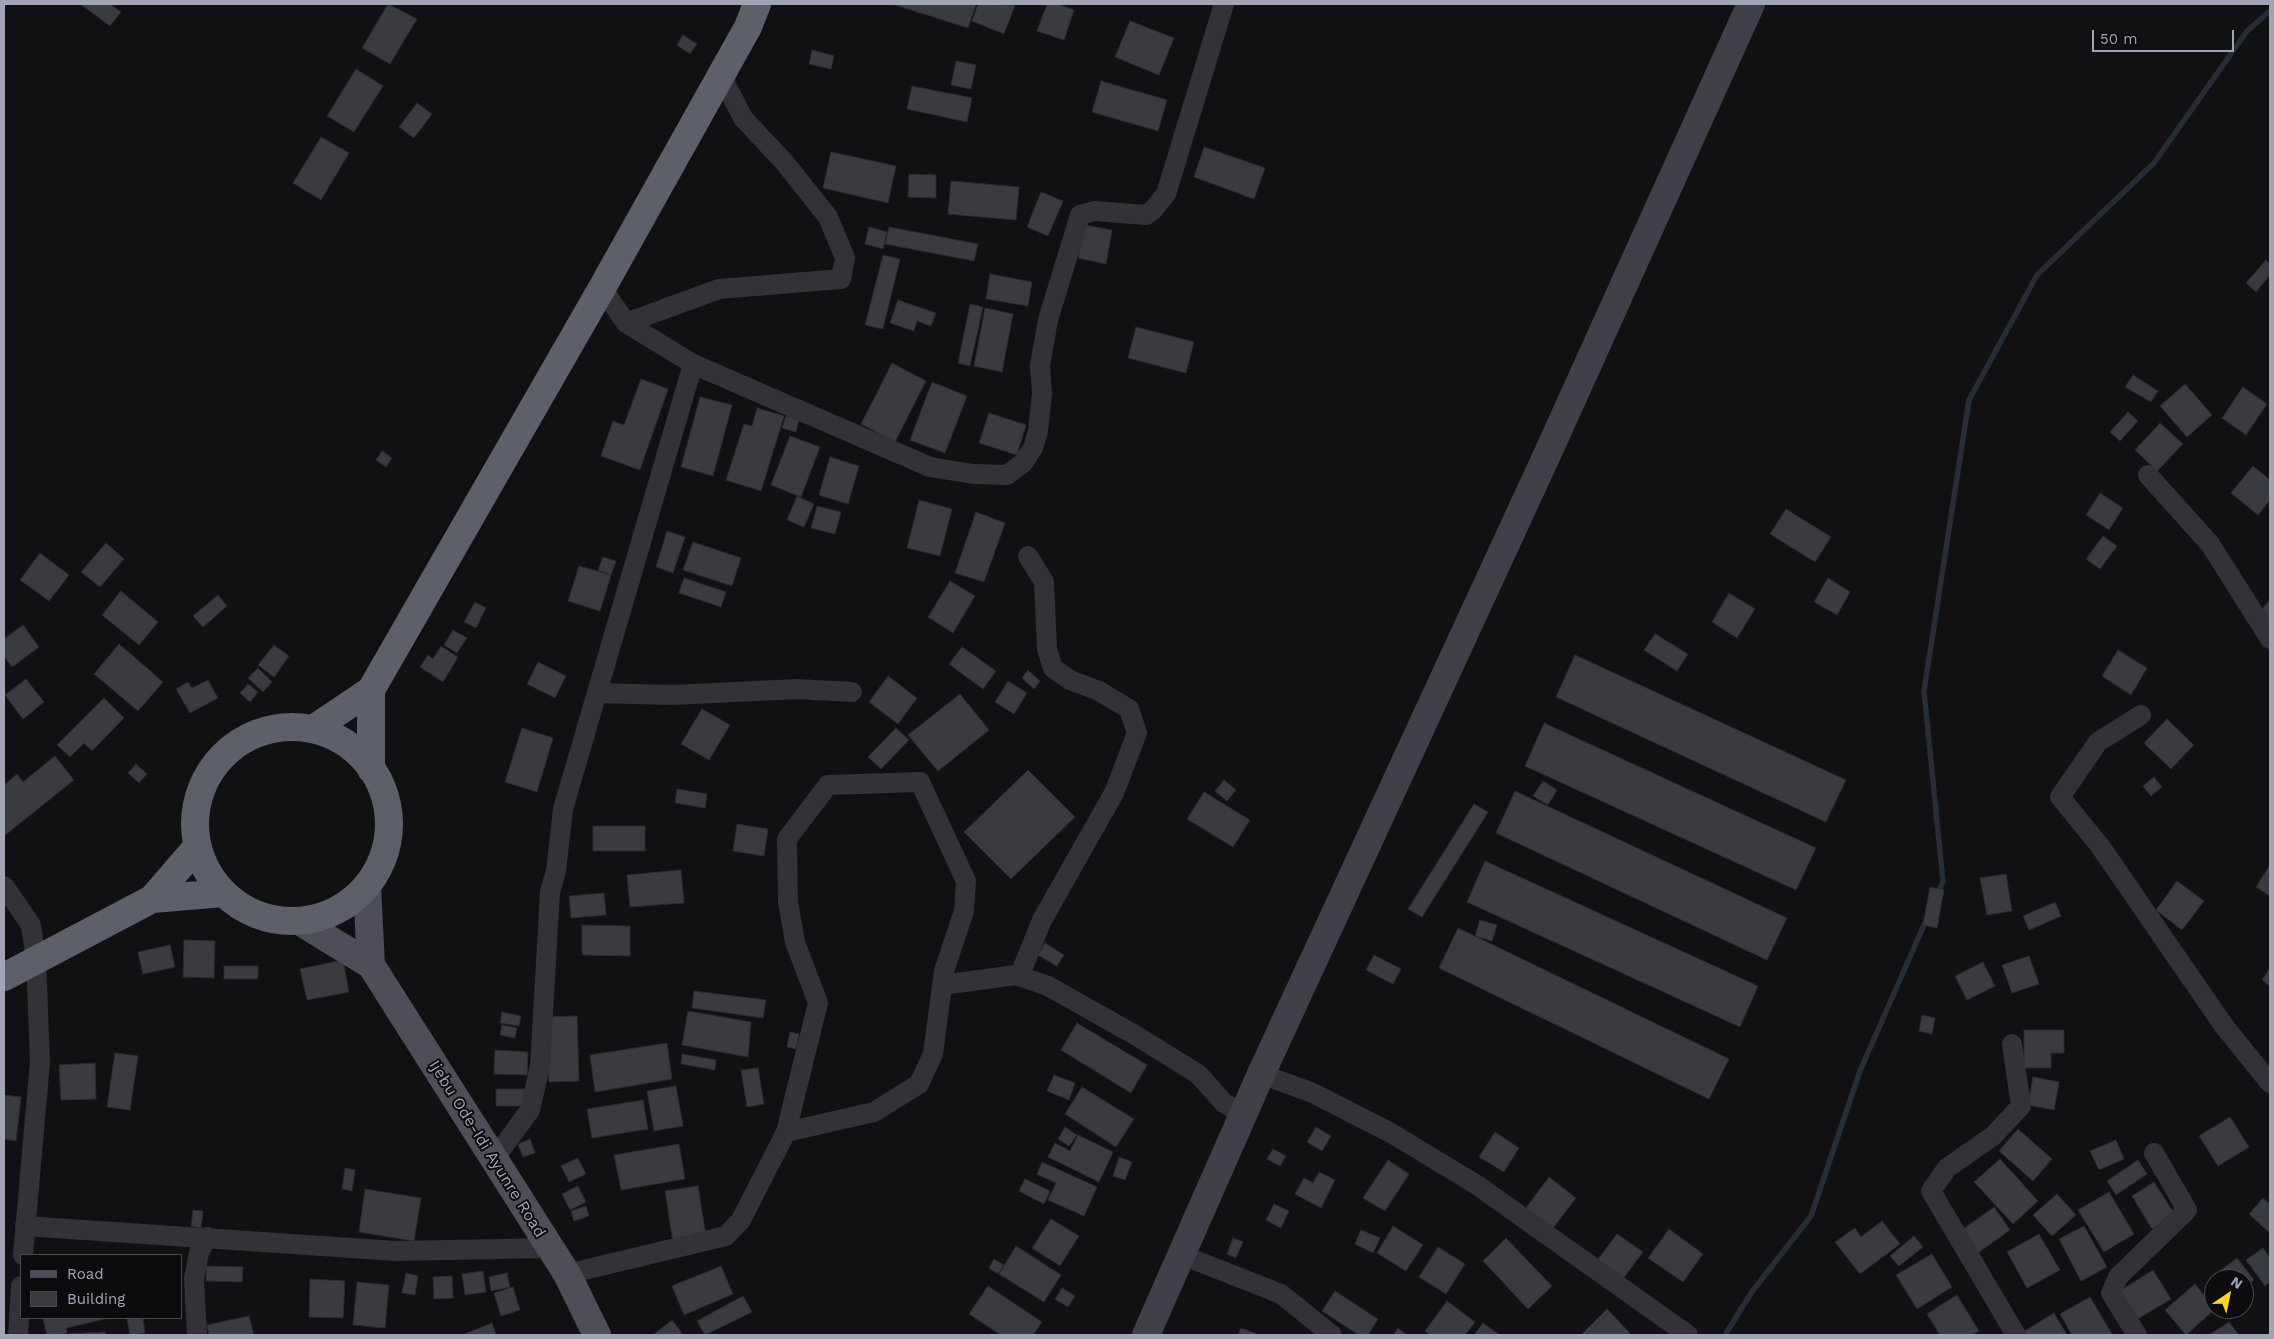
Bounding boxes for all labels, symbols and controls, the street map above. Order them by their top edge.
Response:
scale bar [2094,20,2236,52]
text: 50 m [2100,30,2137,48]
street label: Ijebu Ode-Idi Ayunre Road [424,1057,550,1241]
legend [20,1254,182,1319]
text: Road [67,1265,104,1283]
north arrow [2204,1269,2254,1319]
text: N [2228,1273,2246,1292]
text: Building [67,1290,125,1308]

